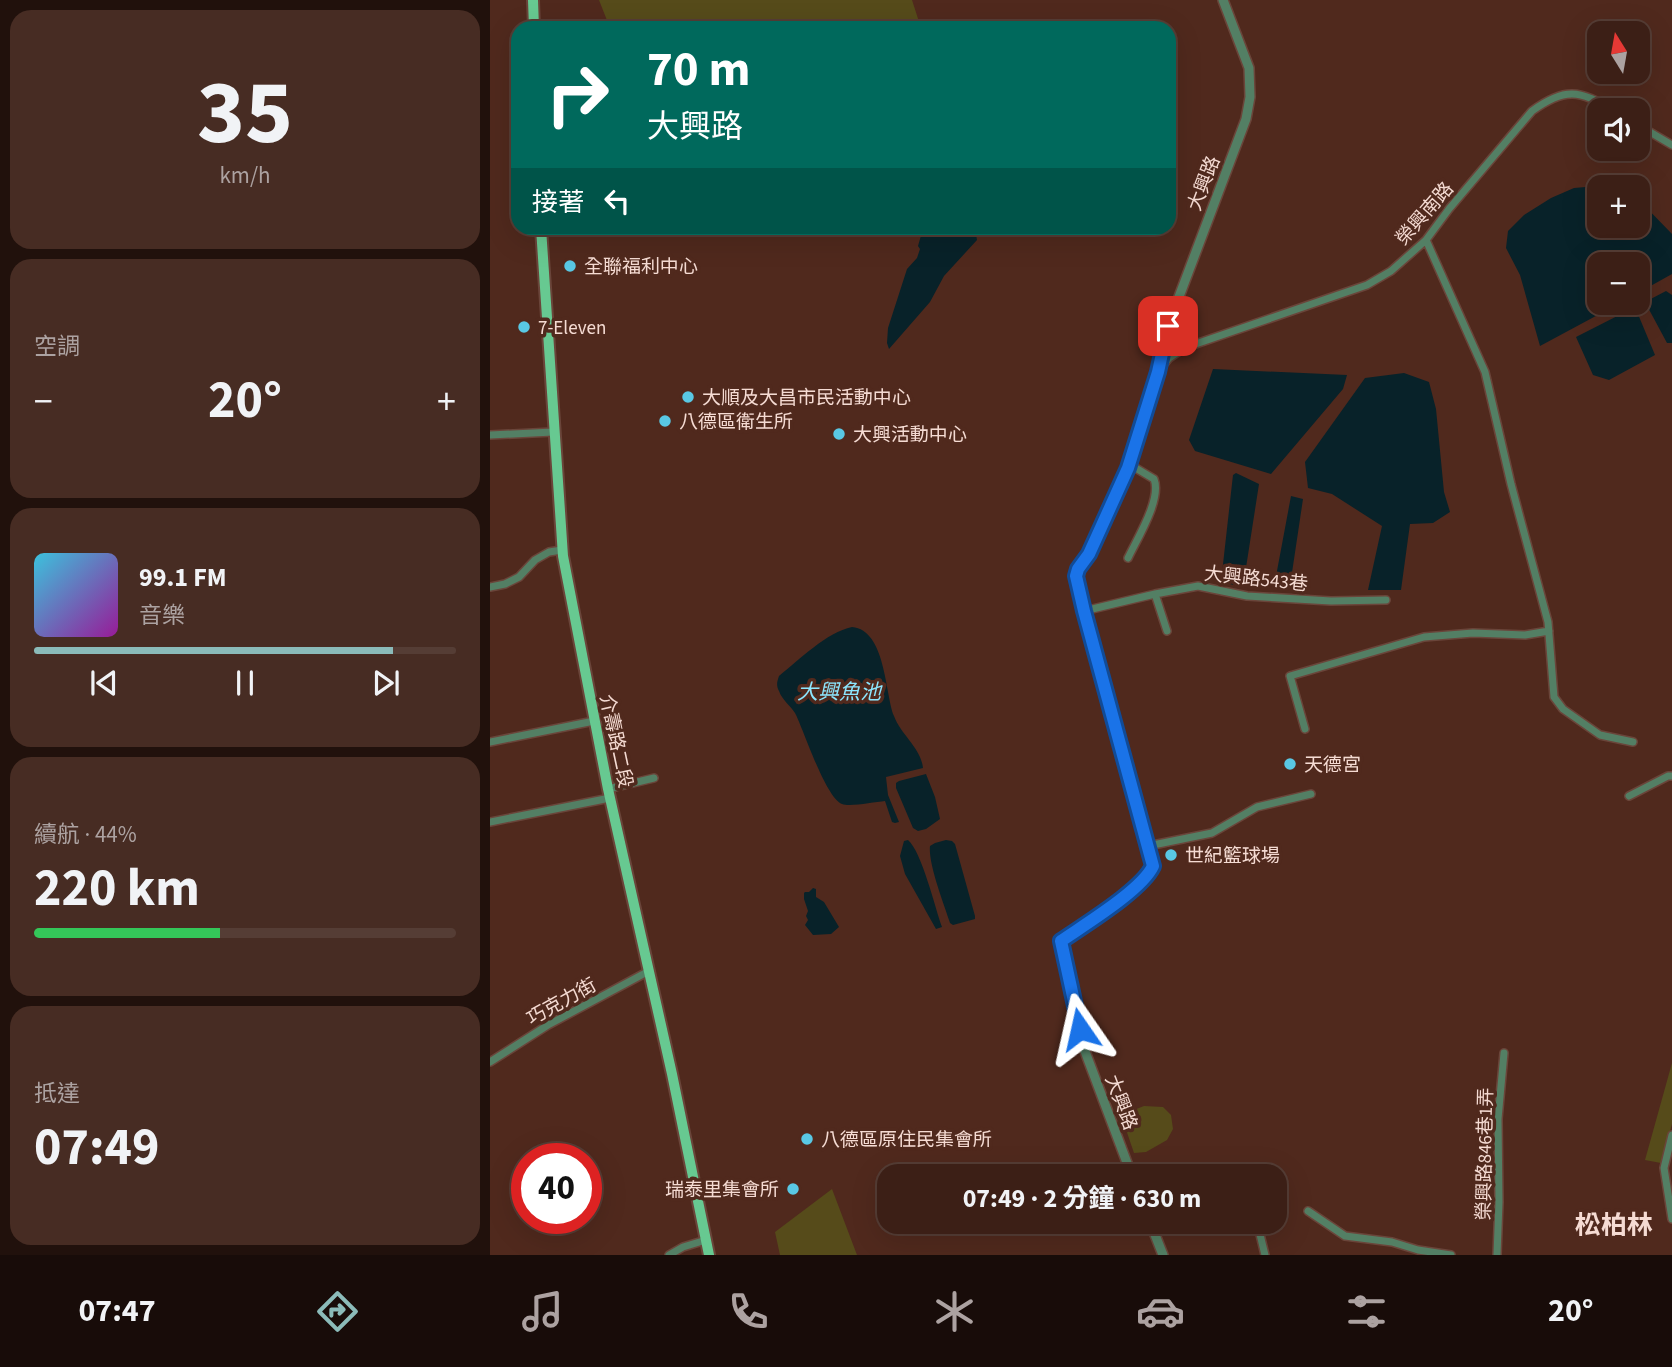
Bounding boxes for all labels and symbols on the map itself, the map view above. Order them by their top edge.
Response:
north arrow [1587,21,1650,84]
street label: 大興路 [1182,152,1227,215]
street label: 榮興南路 [1390,176,1460,252]
place label: 全聯福利中心 [584,254,698,281]
marker: 全聯福利中心 [562,258,578,274]
pin [1138,296,1198,356]
place label: 7-Eleven [538,315,606,342]
marker: 7-Eleven [516,319,532,335]
place label: 大順及大昌市民活動中心 [702,385,911,412]
marker: 大順及大昌市民活動中心 [680,389,696,405]
place label: 八德區衛生所 [679,409,793,436]
marker: 八德區衛生所 [657,413,673,429]
place label: 大興活動中心 [853,422,967,449]
marker: 大興活動中心 [831,426,847,442]
street label: 大興路543巷 [1203,561,1309,598]
water label: 大興魚池 [797,677,883,707]
street label: 介壽路二段 [592,692,639,791]
place label: 天德宮 [1304,752,1361,779]
marker: 天德宮 [1282,756,1298,772]
place label: 世紀籃球場 [1185,843,1280,870]
marker: 世紀籃球場 [1163,847,1179,863]
street label: 巧克力街 [522,972,602,1033]
position arrow [1043,992,1117,1066]
street label: 大興路 [1098,1071,1143,1134]
street label: 榮興路846巷1弄 [1471,1087,1500,1221]
place label: 八德區原住民集會所 [821,1127,992,1154]
marker: 八德區原住民集會所 [799,1131,815,1147]
speed limit sign: 40 [511,1143,602,1234]
place label: 瑞泰里集會所 [665,1177,779,1204]
marker: 瑞泰里集會所 [785,1181,801,1197]
district label: 松柏林 [1575,1207,1653,1244]

